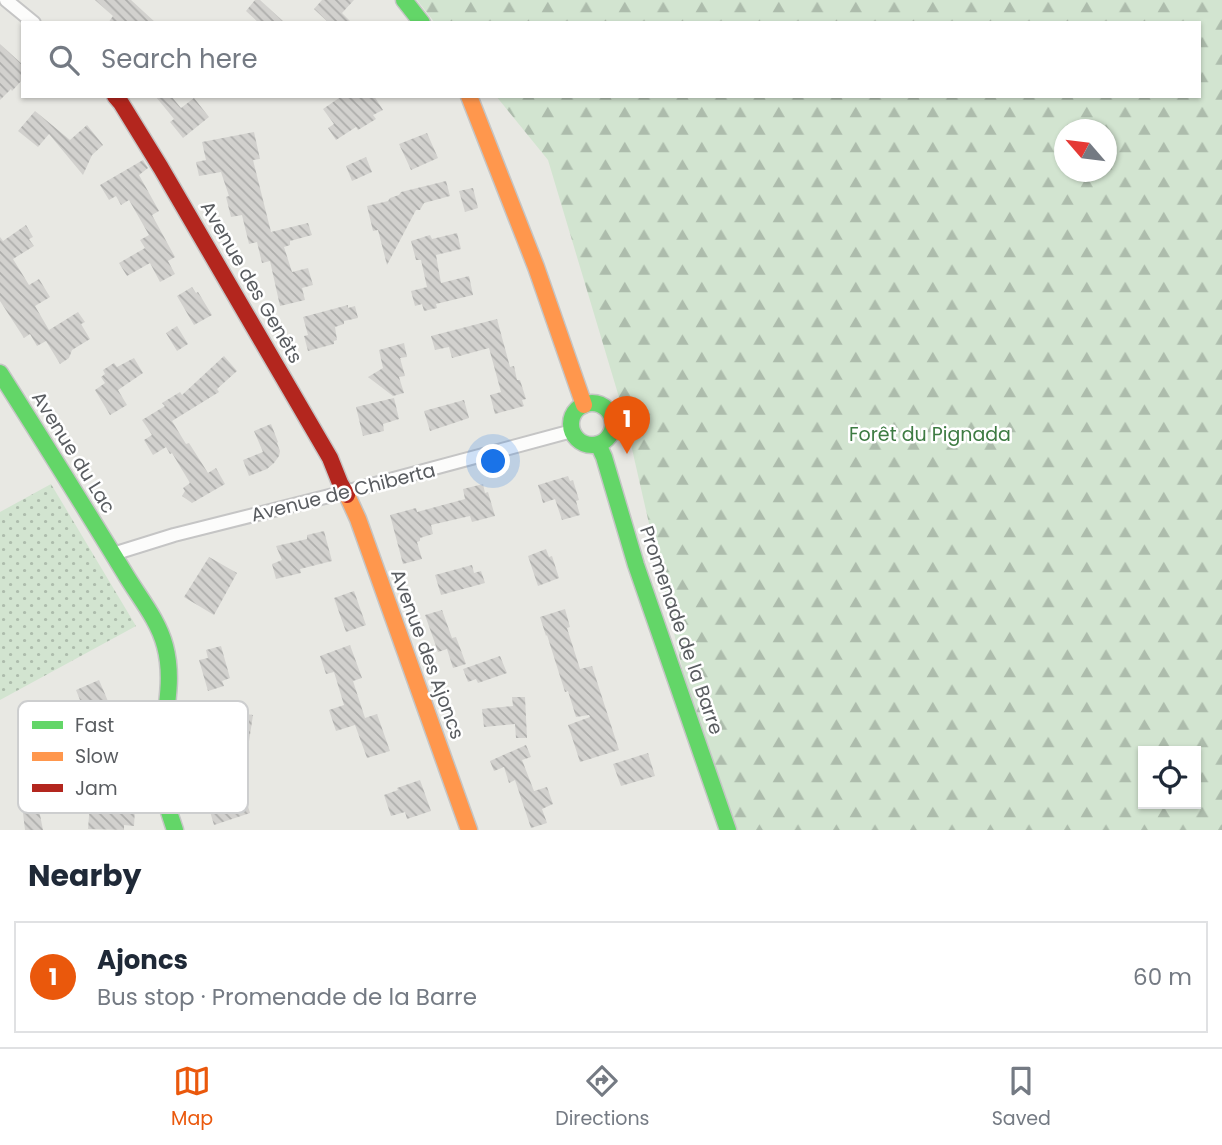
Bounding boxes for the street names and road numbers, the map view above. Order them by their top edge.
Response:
street label: Avenue des Genêts [194,196,309,368]
street label: Avenue du Lac [25,386,122,518]
street label: Avenue de Chiberta [248,457,438,528]
street label: Promenade de la Barre [633,522,730,738]
street label: Avenue des Ajoncs [384,565,471,743]

